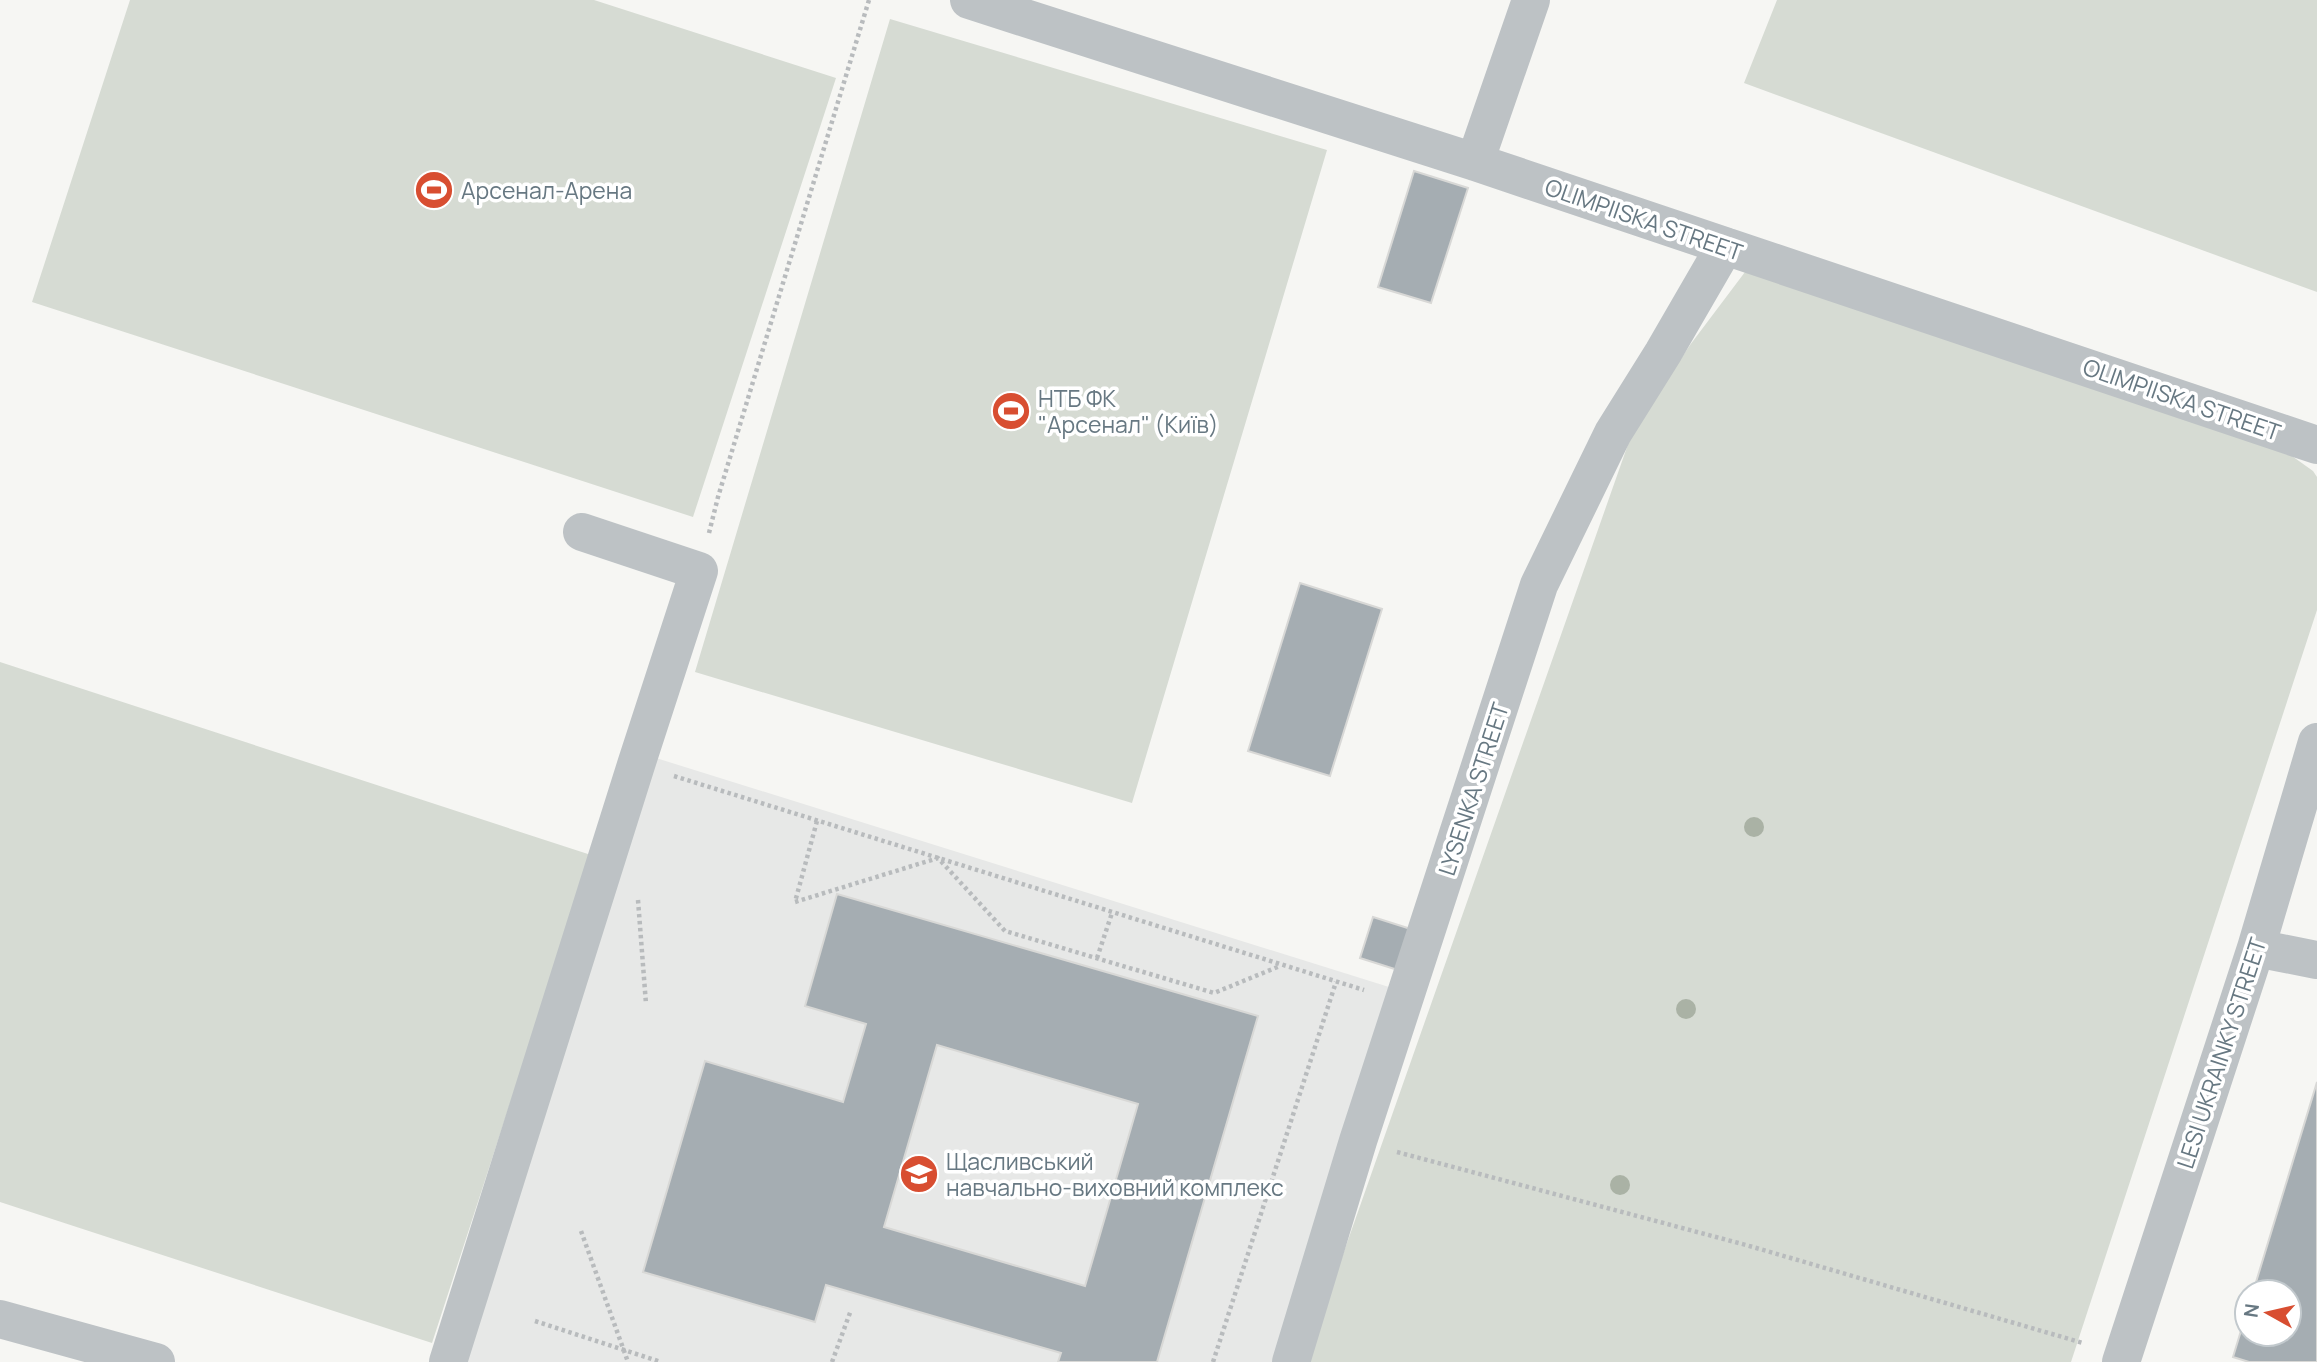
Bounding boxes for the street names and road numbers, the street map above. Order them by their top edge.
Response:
street label: OLIMPIISKA STREET [1541,170,1747,268]
street label: OLIMPIISKA STREET [2079,350,2285,448]
street label: LYSENKA STREET [1430,698,1516,879]
street label: LESI UKRAINKY STREET [2169,933,2274,1172]

